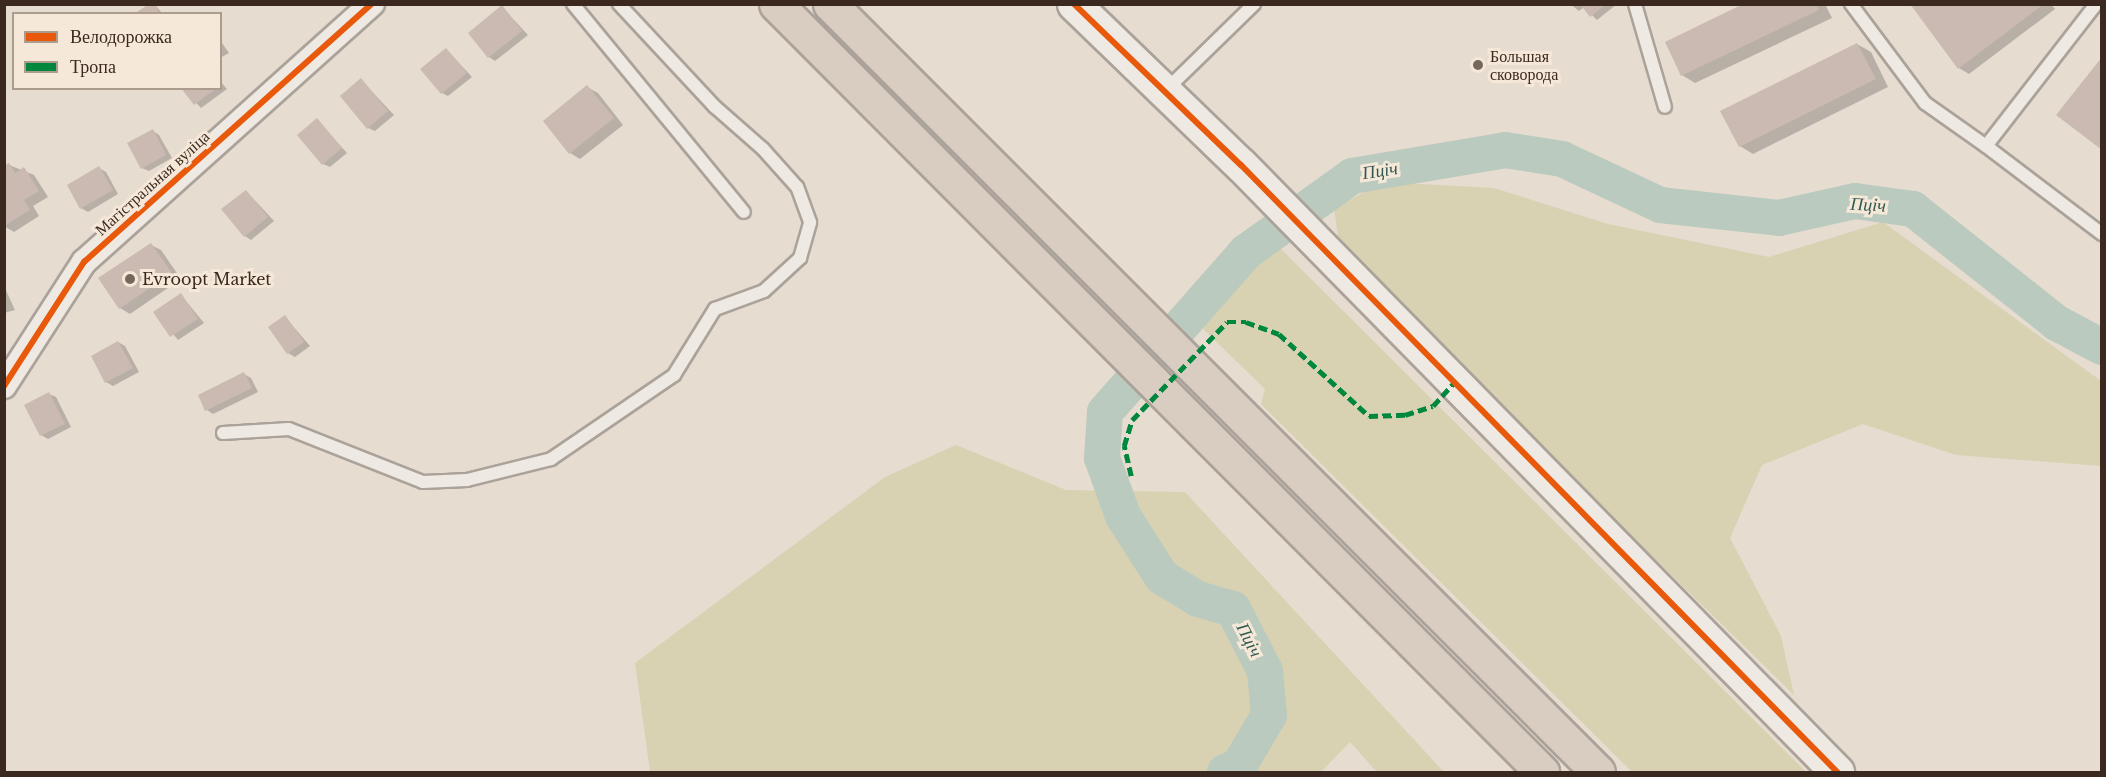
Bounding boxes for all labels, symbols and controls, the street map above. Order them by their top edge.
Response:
legend [12,12,222,90]
text: Велодорожка [70,26,172,48]
place label: Большая сковорода [1490,46,1558,84]
text: Тропа [70,56,116,78]
marker: Большая сковорода [1471,58,1485,72]
street label: Магістральная вуліца [91,127,213,239]
water label: Пціч [1361,158,1399,184]
water label: Пціч [1850,193,1886,217]
place label: Evroopt Market [142,269,271,289]
marker: Evroopt Market [123,272,137,286]
water label: Пціч [1231,619,1267,661]

